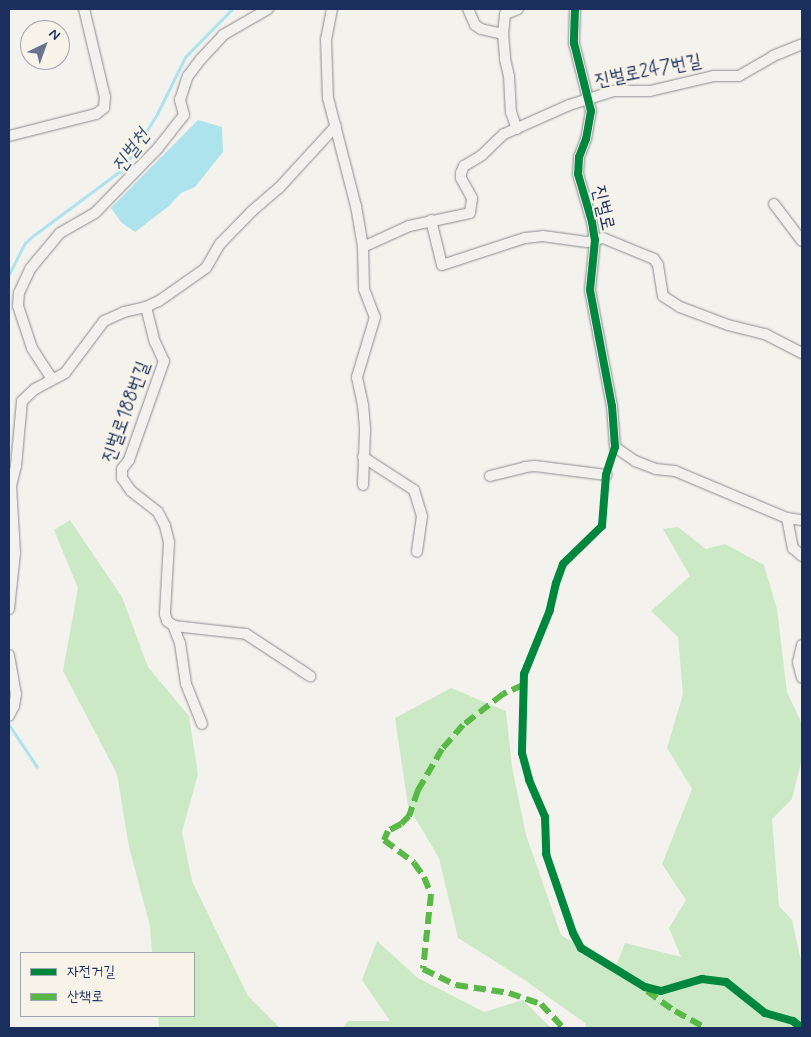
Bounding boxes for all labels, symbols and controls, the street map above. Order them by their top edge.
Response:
north arrow [20,20,70,70]
text: N [45,25,64,44]
street label: 진벌로247번길 [593,49,703,93]
water label: 진벌천 [107,124,155,178]
street label: 진벌로 [587,183,619,233]
street label: 진벌로188번길 [97,358,155,466]
legend [20,952,195,1017]
text: 자전거길 [67,962,115,982]
text: 산책로 [67,987,103,1007]

